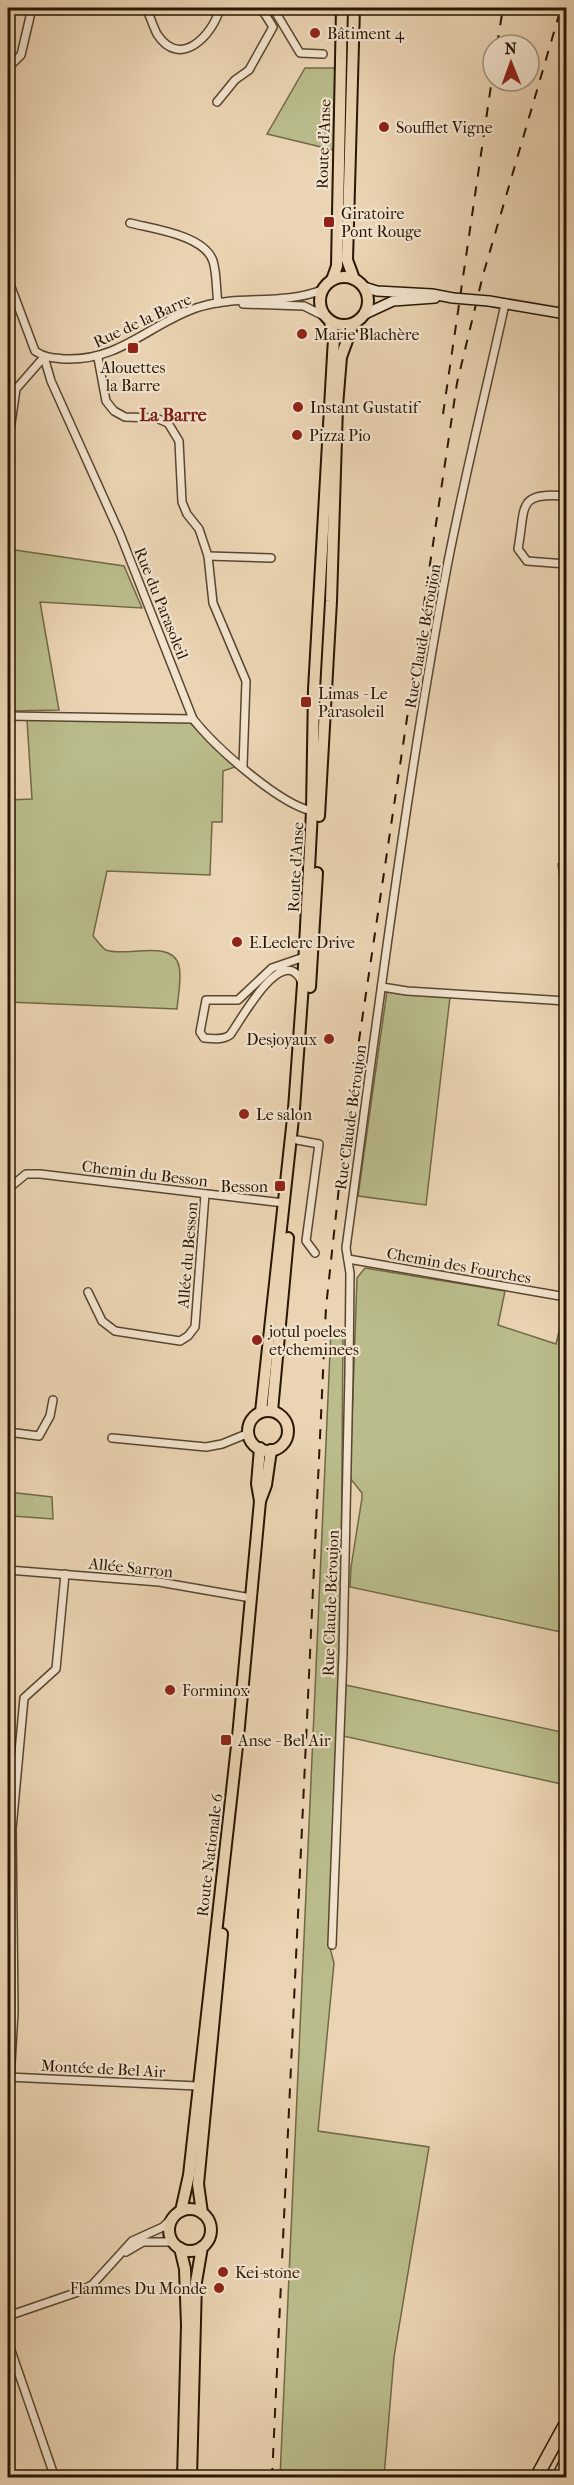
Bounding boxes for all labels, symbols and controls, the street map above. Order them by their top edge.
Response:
place label: Bâtiment 4 [327,24,405,43]
marker: Bâtiment 4 [308,26,322,40]
north arrow [481,33,541,93]
text: N [505,39,518,58]
street label: Route d'Anse [312,98,335,189]
place label: Soufflet Vigne [396,118,493,137]
marker: Soufflet Vigne [377,120,391,134]
place label: Giratoire Pont Rouge [341,204,422,241]
marker: Giratoire Pont Rouge [322,215,336,229]
street label: Rue de la Barre [90,289,194,352]
place label: Marie Blachère [314,325,420,344]
marker: Marie Blachère [295,327,309,341]
marker: Alouettes la Barre [126,341,140,355]
place label: Alouettes la Barre [100,358,165,395]
place label: Instant Gustatif [310,398,422,417]
marker: Instant Gustatif [291,400,305,414]
district label: La Barre [139,405,207,426]
place label: Pizza Pio [309,426,371,445]
marker: Pizza Pio [290,428,304,442]
street label: Rue du Parasoleil [130,544,193,663]
street label: Rue Claude Béroujon [400,562,445,710]
place label: Limas - Le Parasoleil [318,684,388,721]
marker: Limas - Le Parasoleil [299,695,313,709]
street label: Route d'Anse [284,821,307,913]
place label: E.Leclerc Drive [249,933,355,952]
marker: E.Leclerc Drive [230,935,244,949]
place label: Desjoyaux [246,1030,318,1049]
marker: Desjoyaux [322,1032,336,1046]
street label: Rue Claude Béroujon [331,1042,370,1191]
place label: Le salon [256,1105,313,1124]
marker: Le salon [237,1107,251,1121]
street label: Chemin du Besson [81,1156,210,1191]
place label: Besson [221,1177,269,1196]
marker: Besson [273,1179,287,1193]
street label: Allée du Besson [173,1200,202,1310]
street label: Chemin des Fourches [385,1243,533,1288]
place label: jotul poeles et cheminees [267,1322,359,1359]
marker: jotul poeles et cheminees [250,1333,264,1347]
street label: Rue Claude Béroujon [318,1529,343,1677]
street label: Allée Sarron [87,1554,175,1581]
place label: Forminox [182,1681,249,1700]
marker: Forminox [163,1683,177,1697]
place label: Anse - Bel Air [237,1731,331,1750]
marker: Anse - Bel Air [219,1733,233,1747]
street label: Route Nationale 6 [193,1792,227,1918]
street label: Montée de Bel Air [40,2056,166,2081]
place label: Kei-stone [235,2263,300,2282]
marker: Kei-stone [216,2265,230,2279]
place label: Flammes Du Monde [70,2279,207,2298]
marker: Flammes Du Monde [212,2281,226,2295]

